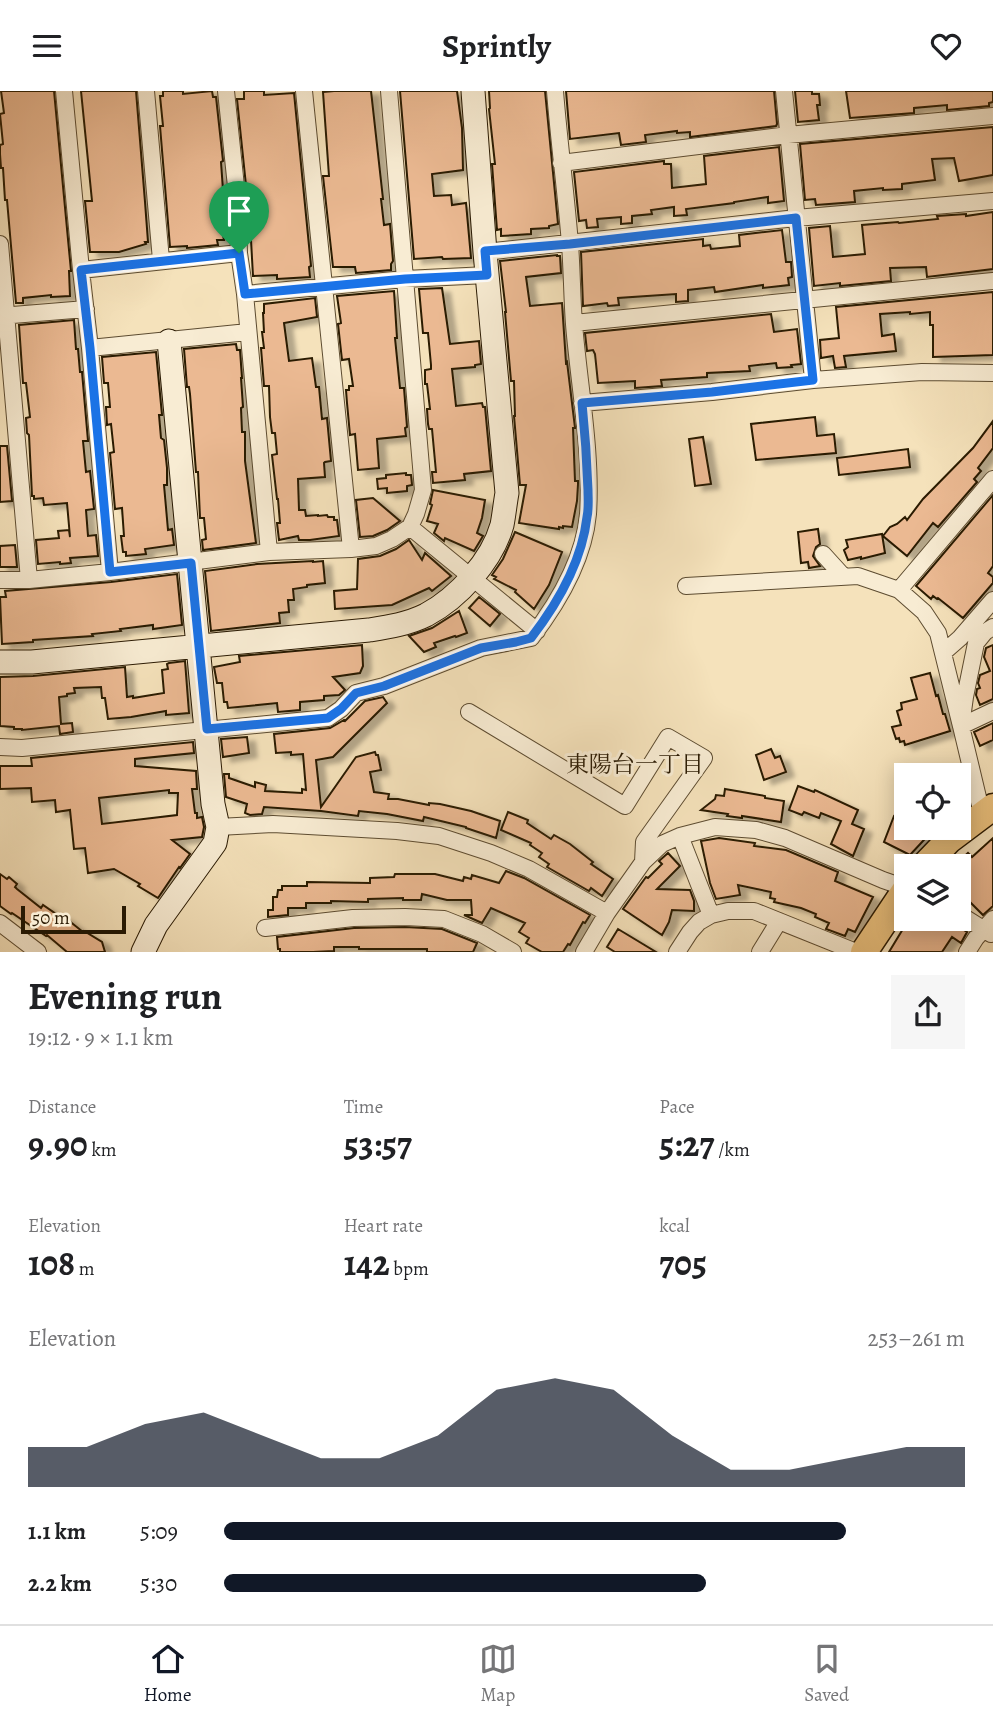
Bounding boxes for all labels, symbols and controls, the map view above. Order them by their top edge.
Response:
text: Sprintly [442,24,551,68]
icon: menu [28,27,66,65]
icon: heart [927,27,965,65]
pin [209,181,269,253]
icon: arrive [220,192,258,230]
district label: 東陽台一丁目 [566,749,704,780]
map controls [894,763,971,931]
button: locate [894,763,971,840]
button: layers [894,854,971,931]
scale bar [21,903,126,935]
text: 50 m [32,905,70,931]
text: Evening run [28,970,222,1022]
button: share [891,975,965,1049]
text: 19:12 · 9 × 1.1 km [28,1022,173,1053]
text: Distance [28,1094,96,1120]
text: Time [344,1094,383,1120]
text: Pace [659,1094,695,1120]
text: 9.90 [28,1120,88,1168]
text: 53:57 [344,1120,412,1168]
text: 5:27 [659,1120,714,1168]
text: km [88,1137,117,1163]
text: /km [714,1137,750,1163]
text: Elevation [28,1213,101,1239]
text: Heart rate [344,1213,423,1239]
text: kcal [659,1213,690,1239]
text: 108 [28,1239,75,1287]
text: 142 [344,1239,390,1287]
text: 705 [659,1239,707,1287]
text: m [75,1256,95,1282]
text: bpm [390,1256,429,1282]
text: Elevation [28,1323,116,1354]
text: 253–261 m [868,1323,965,1354]
text: 1.1 km [28,1516,86,1547]
text: 5:09 [140,1516,178,1547]
text: 2.2 km [28,1568,92,1599]
text: 5:30 [140,1568,177,1599]
tab: Home [144,1640,191,1708]
tab: Map [479,1640,517,1708]
tab: Saved [804,1640,849,1708]

